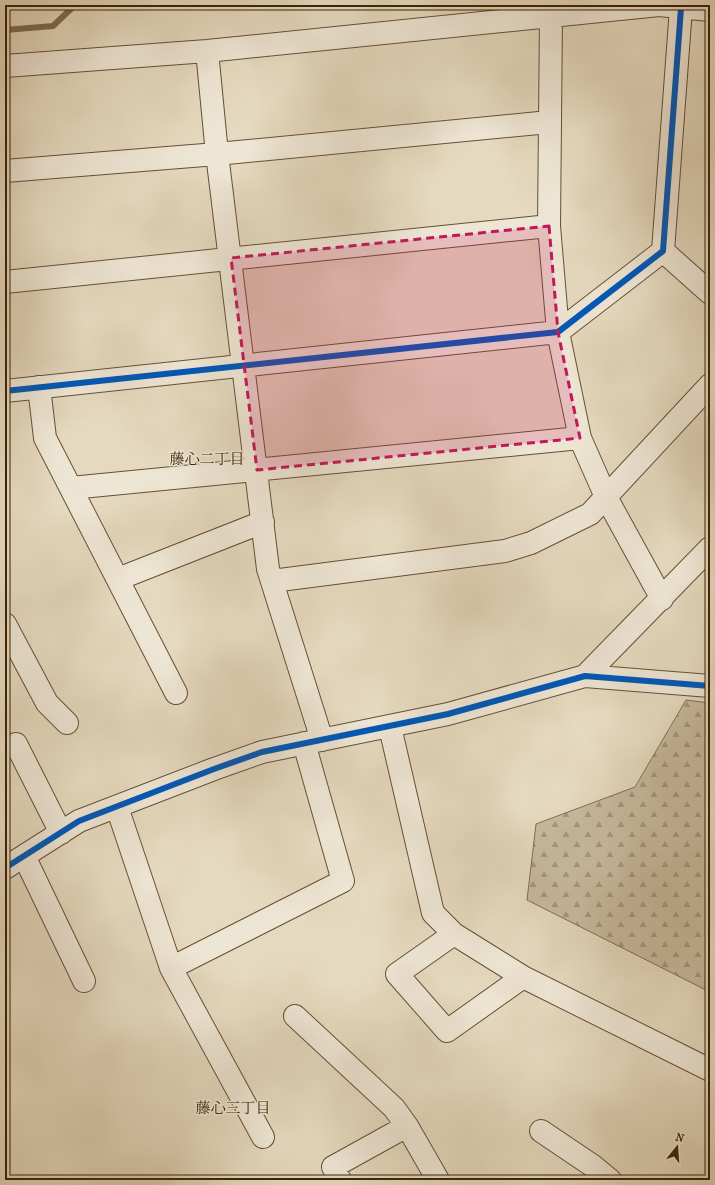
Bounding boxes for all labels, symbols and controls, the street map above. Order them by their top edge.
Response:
district label: 藤心二丁目 [169,450,245,468]
district label: 藤心三丁目 [195,1099,271,1117]
north arrow [657,1127,697,1167]
text: N [674,1130,686,1146]

